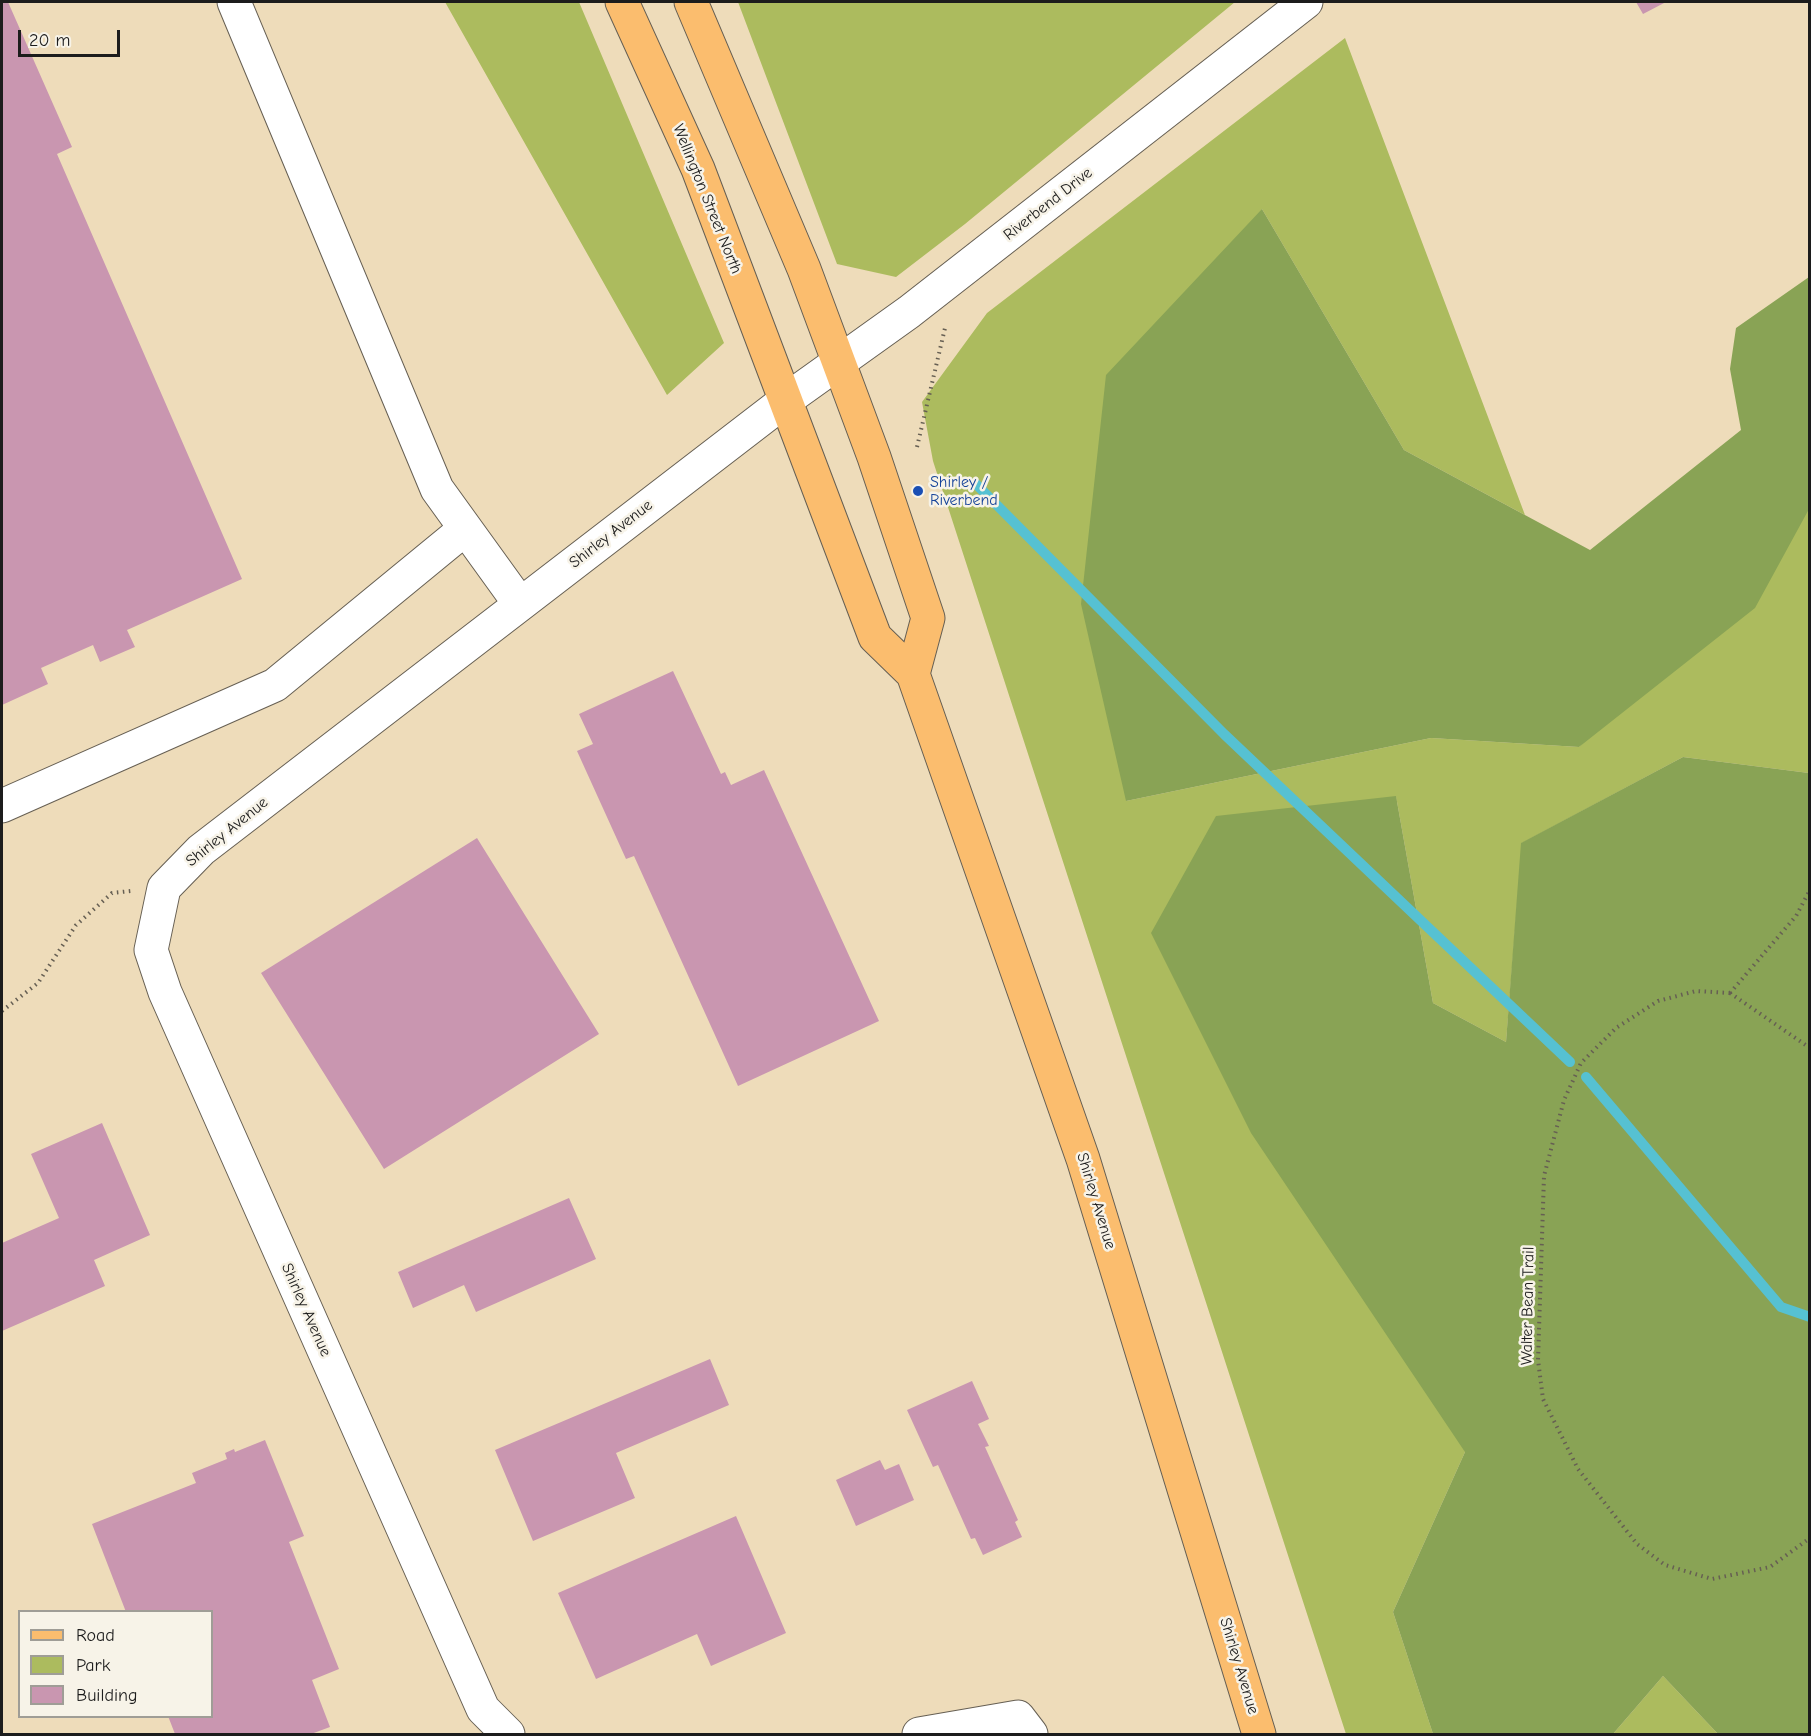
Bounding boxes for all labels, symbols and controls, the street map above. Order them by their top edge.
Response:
scale bar [21,18,123,56]
text: 20 m [29,30,70,51]
street label: Wellington Street North [668,121,746,277]
street label: Riverbend Drive [1000,163,1096,245]
place label: Shirley / Riverbend [930,472,998,510]
marker: Shirley / Riverbend [911,484,925,498]
street label: Shirley Avenue [566,496,656,572]
street label: Shirley Avenue [182,793,272,871]
street label: Shirley Avenue [1072,1150,1120,1252]
street label: Walter Bean Trail [1517,1247,1539,1365]
street label: Shirley Avenue [277,1260,335,1360]
legend [18,1610,213,1718]
street label: Shirley Avenue [1215,1615,1263,1717]
text: Road [76,1625,115,1646]
text: Park [76,1655,110,1676]
text: Building [76,1685,138,1706]

